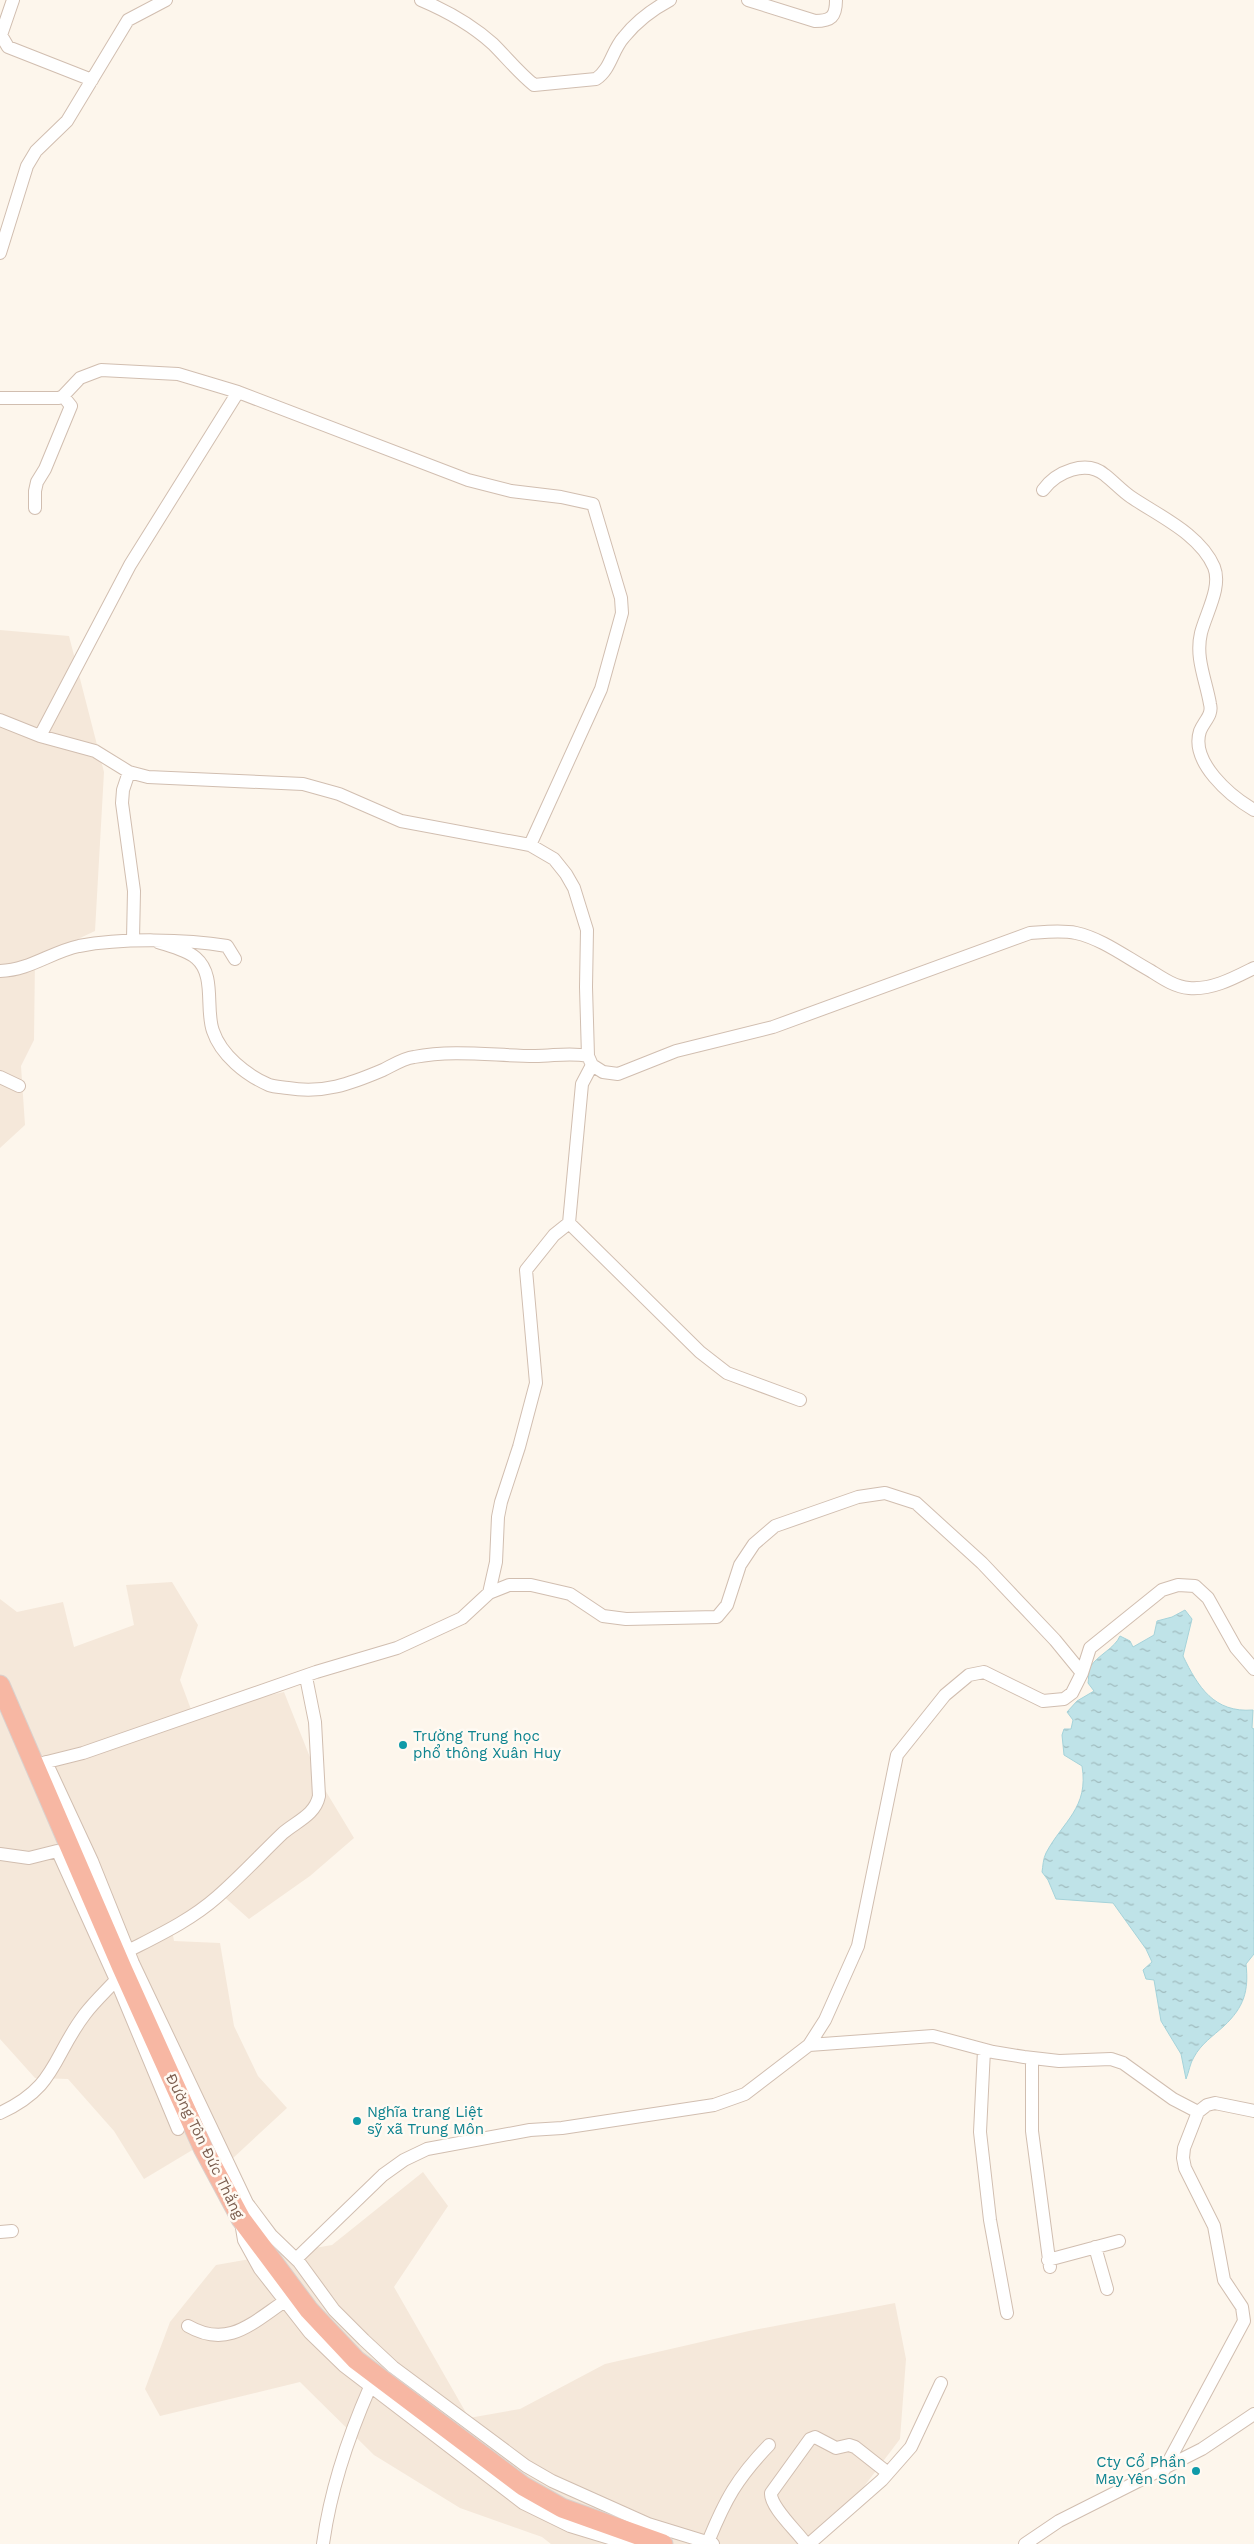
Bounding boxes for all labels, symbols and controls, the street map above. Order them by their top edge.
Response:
place label: Trường Trung học phổ thông Xuân Huy [413,1727,561,1762]
marker: Trường Trung học phổ thông Xuân Huy [397,1739,409,1751]
street label: Đường Tôn Đức Thắng [162,2070,248,2222]
place label: Nghĩa trang Liệt sỹ xã Trung Môn [367,2103,484,2138]
marker: Nghĩa trang Liệt sỹ xã Trung Môn [351,2115,363,2127]
place label: Cty Cổ Phần May Yên Sơn [1095,2453,1186,2488]
marker: Cty Cổ Phần May Yên Sơn [1190,2465,1202,2477]

